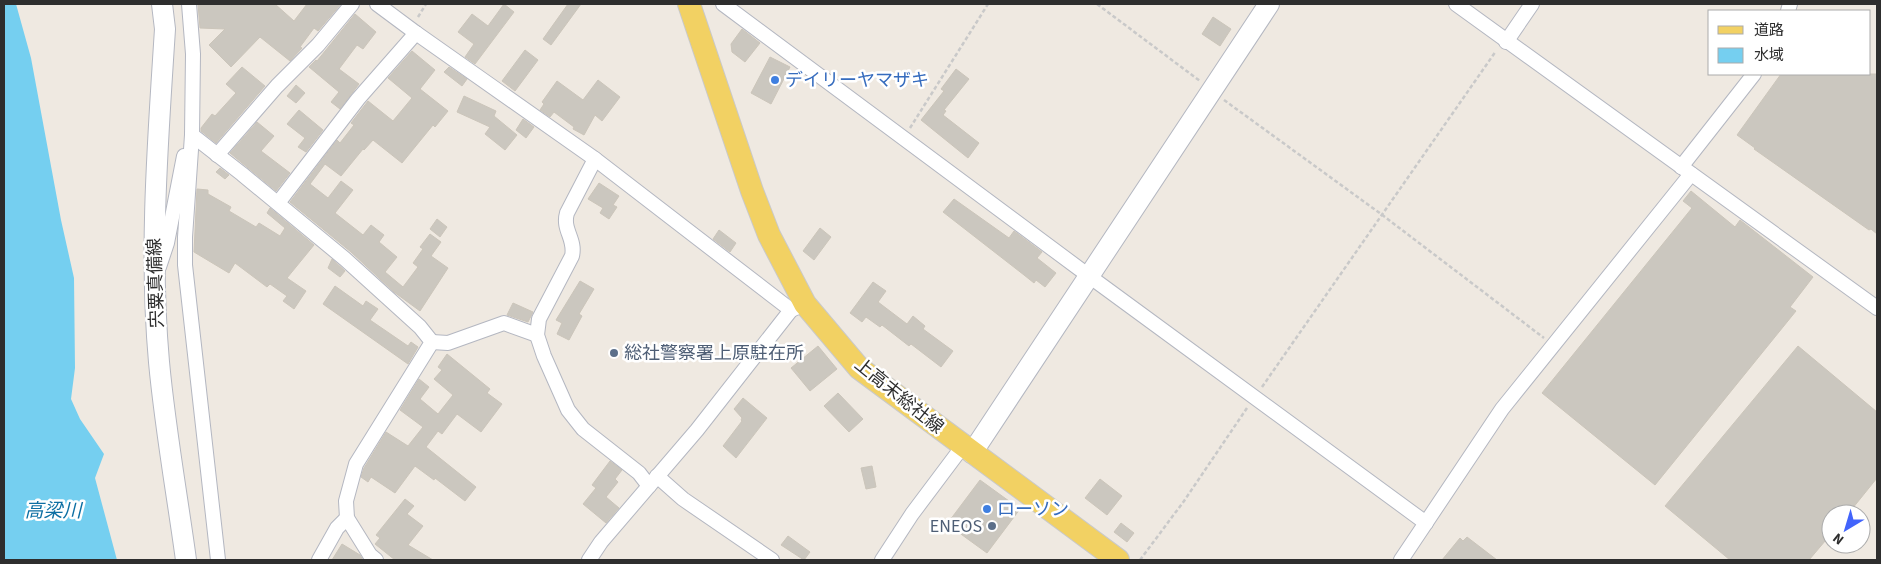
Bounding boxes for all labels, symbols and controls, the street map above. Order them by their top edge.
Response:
legend [1708,10,1871,75]
text: 道路 [1754,20,1784,41]
text: 水域 [1754,45,1784,66]
place label: デイリーヤマザキ [785,68,929,93]
marker: デイリーヤマザキ [769,74,781,86]
street label: 宍粟真備線 [142,238,170,328]
place label: 総社警察署上原駐在所 [624,341,804,366]
marker: 総社警察署上原駐在所 [608,347,620,359]
street label: 上高末総社線 [849,352,949,440]
place label: ローソン [997,497,1069,522]
water label: 高梁川 [24,498,83,525]
marker: ローソン [981,503,993,515]
north arrow [1821,504,1871,554]
place label: ENEOS [930,514,982,539]
marker: ENEOS [986,520,998,532]
text: N [1829,528,1848,549]

